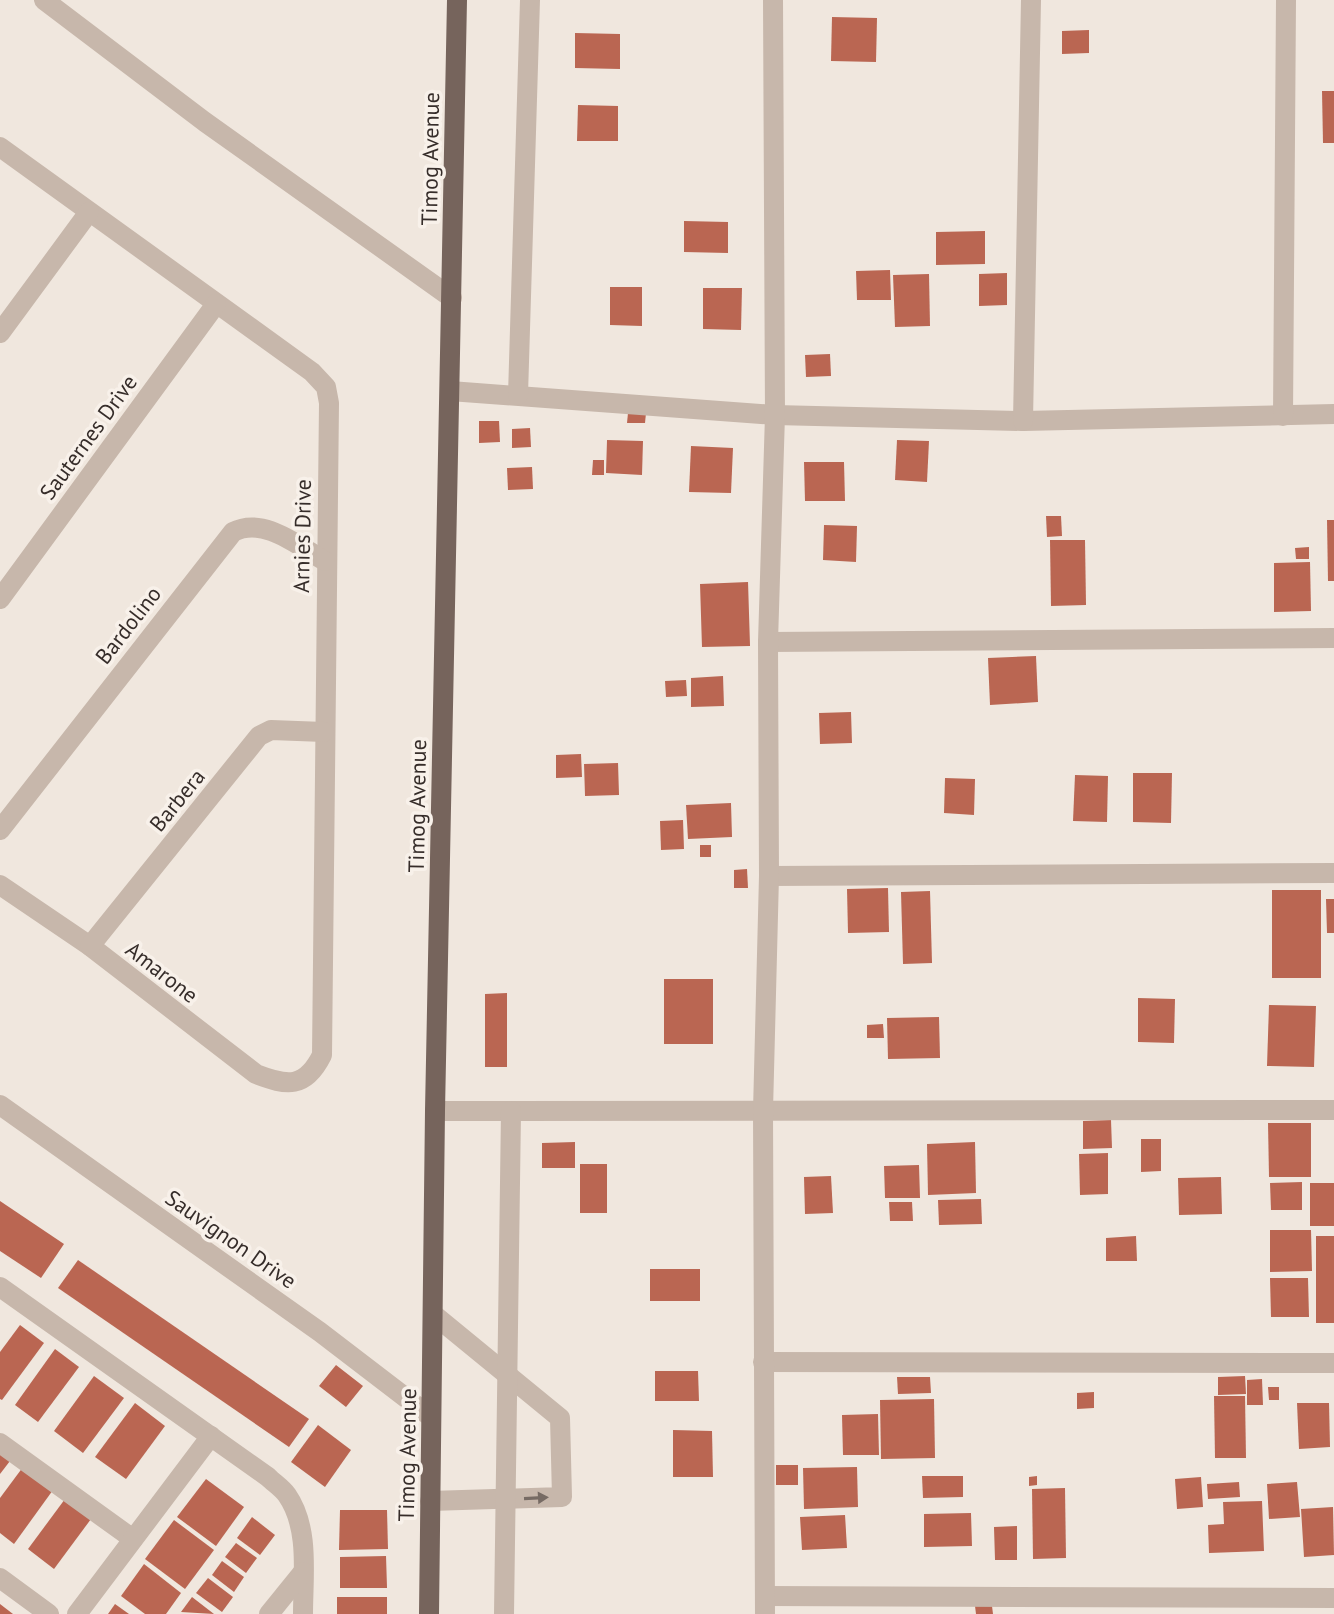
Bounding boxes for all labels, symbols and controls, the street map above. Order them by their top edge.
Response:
street label: Timog Avenue [415,92,445,226]
street label: Sauternes Drive [33,369,143,505]
street label: Arnies Drive [287,479,317,593]
street label: Bardolino [89,581,167,669]
street label: Timog Avenue [402,739,432,873]
street label: Barbera [143,763,211,837]
street label: Amarone [120,935,204,1009]
street label: Sauvignon Drive [160,1183,302,1295]
street label: Timog Avenue [392,1388,422,1522]
one-way arrow [524,1492,549,1505]

